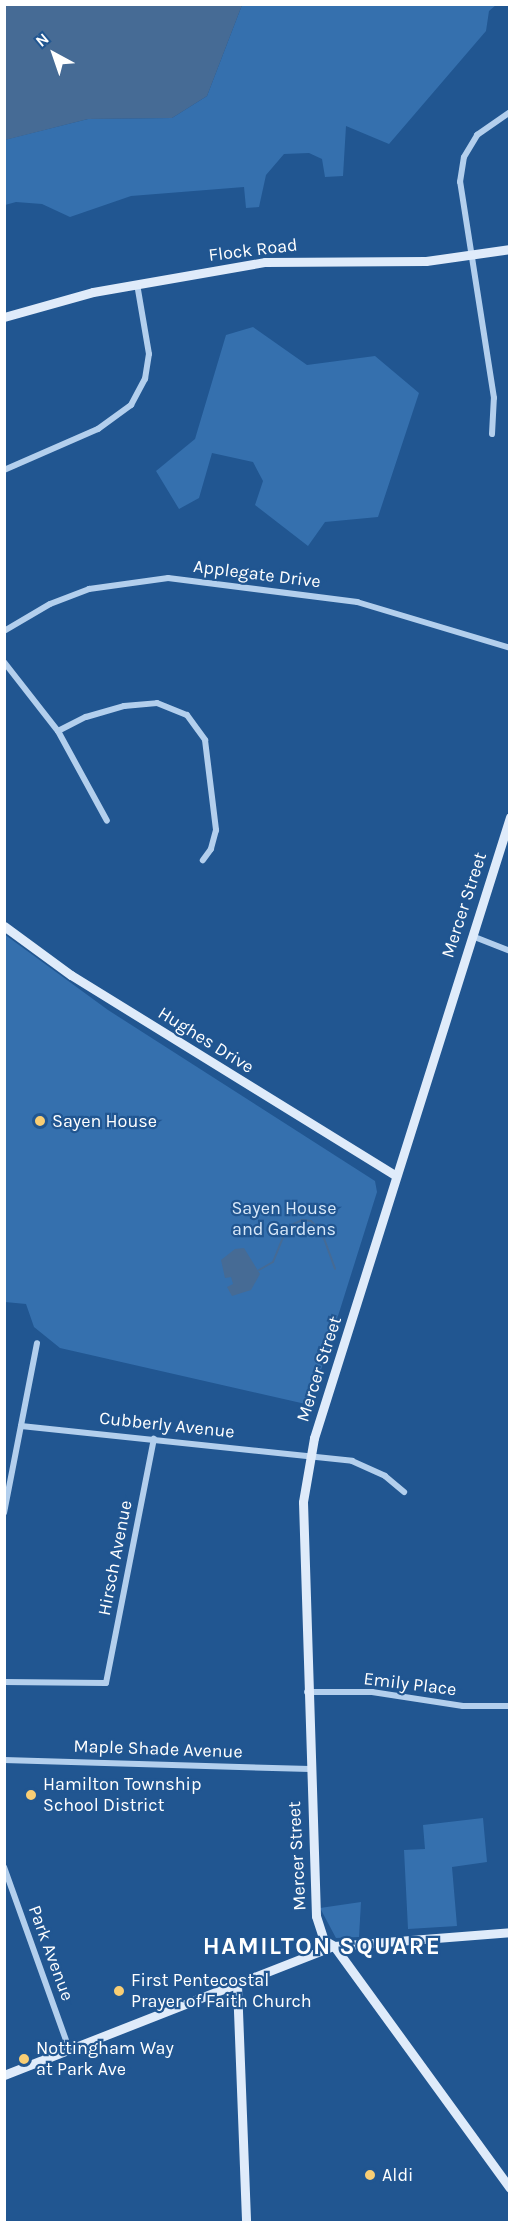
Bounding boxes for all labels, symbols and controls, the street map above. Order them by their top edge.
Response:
north arrow [24,24,84,84]
text: N [32,29,53,51]
street label: Flock Road [207,234,299,266]
street label: Applegate Drive [192,555,322,593]
street label: Mercer Street [437,849,491,961]
street label: Hughes Drive [154,1002,258,1078]
place label: Sayen House [52,1110,157,1132]
marker: Sayen House [33,1114,47,1128]
park label: Sayen House and Gardens [231,1198,337,1240]
street label: Mercer Street [292,1313,346,1425]
street label: Cubberly Avenue [98,1407,236,1443]
street label: Hirsch Avenue [93,1499,137,1617]
street label: Emily Place [362,1668,458,1700]
street label: Maple Shade Avenue [73,1735,243,1763]
place label: Hamilton Township School District [43,1774,201,1816]
marker: Hamilton Township School District [24,1788,38,1802]
street label: Mercer Street [283,1801,311,1911]
street label: Park Avenue [24,1902,78,2004]
district label: HAMILTON SQUARE [203,1933,441,1961]
place label: First Pentecostal Prayer of Faith Church [131,1970,312,2012]
marker: First Pentecostal Prayer of Faith Church [112,1984,126,1998]
place label: Nottingham Way at Park Ave [36,2038,174,2080]
marker: Nottingham Way at Park Ave [17,2052,31,2066]
place label: Aldi [382,2164,413,2186]
marker: Aldi [363,2168,377,2182]

